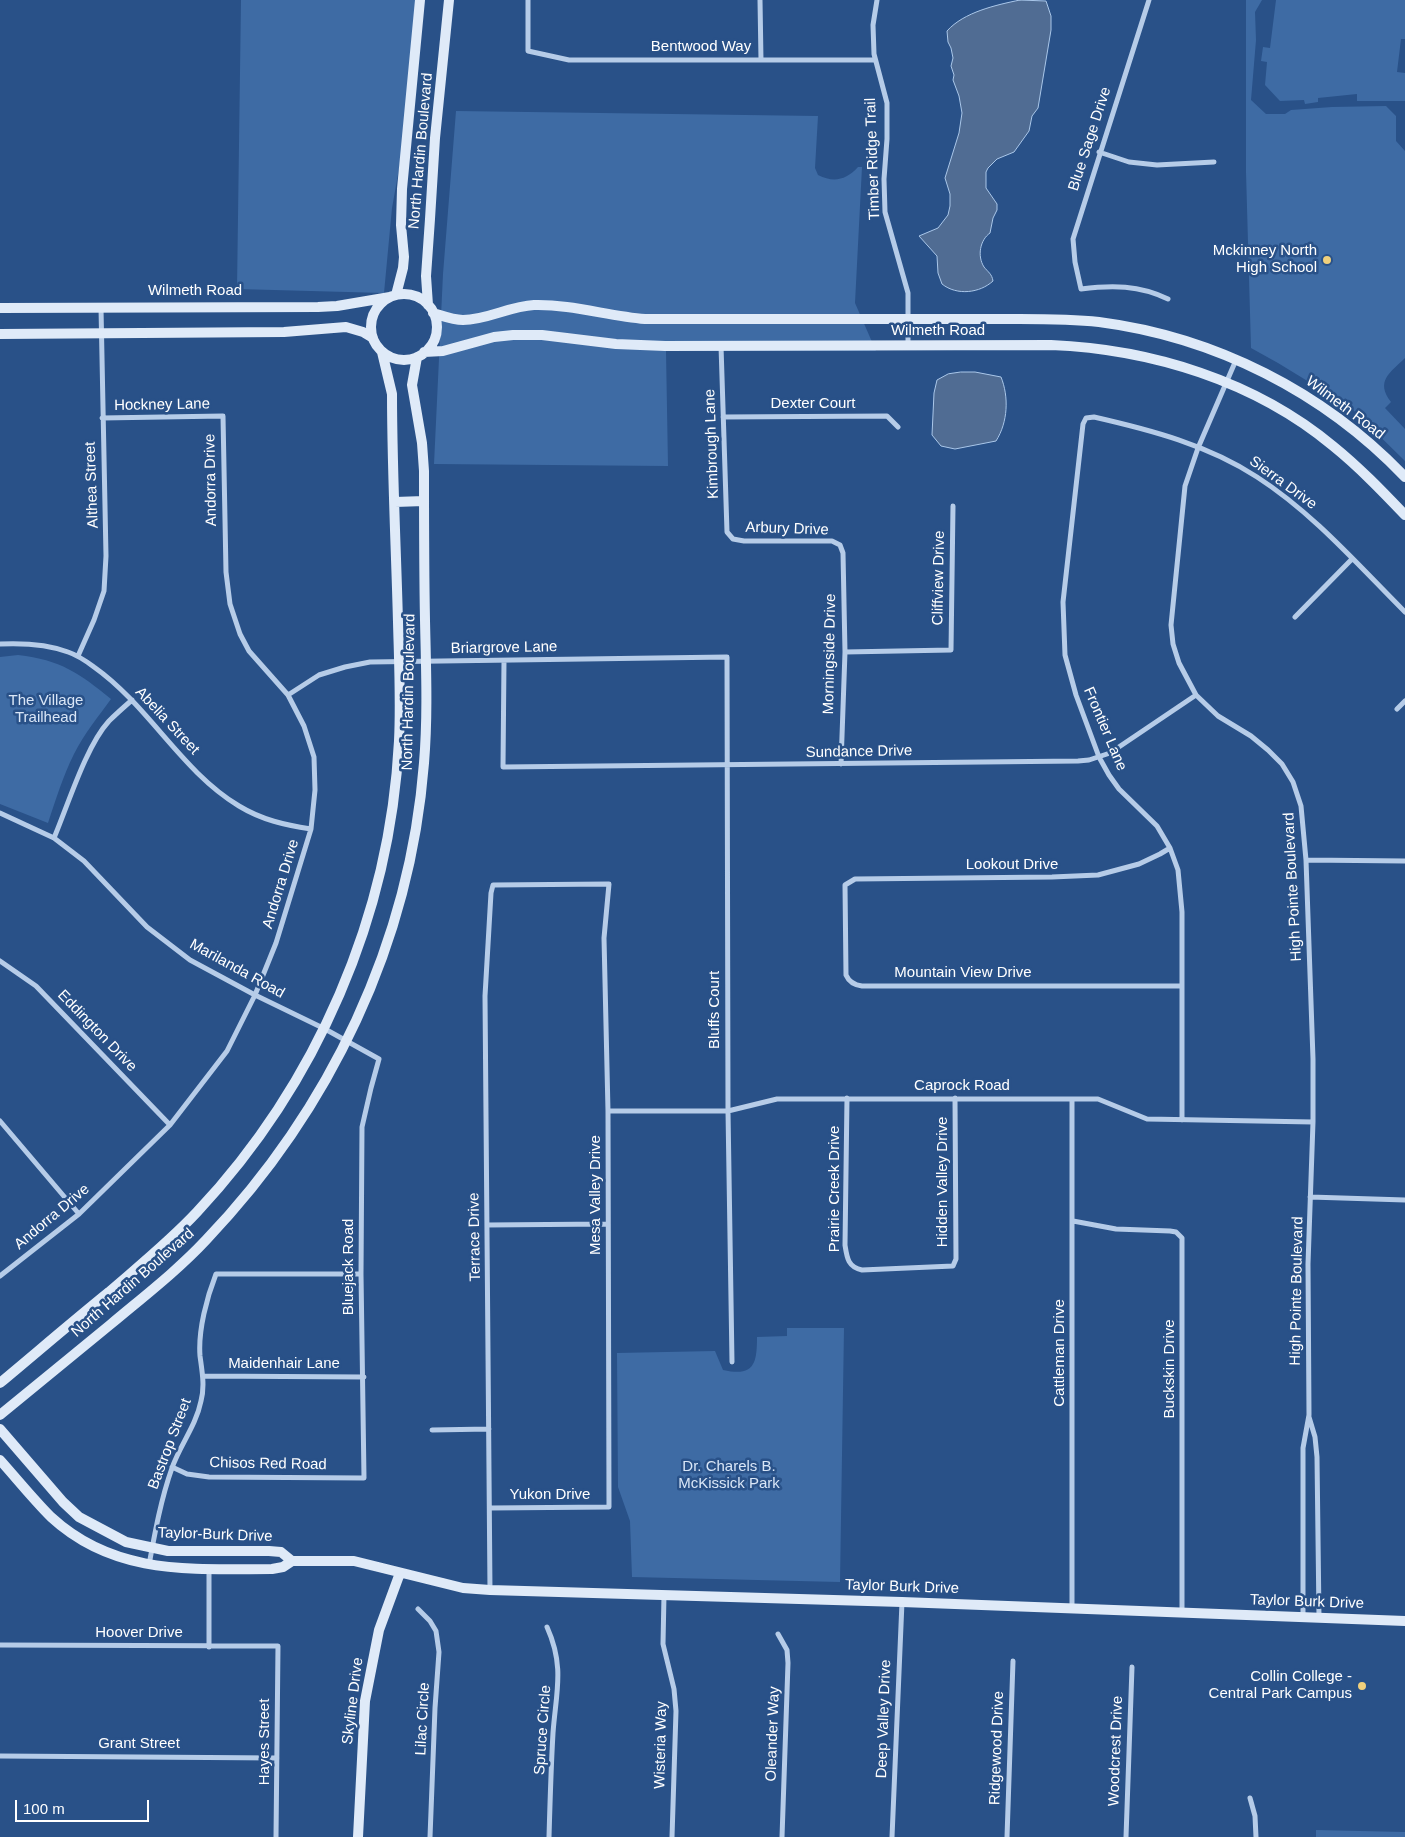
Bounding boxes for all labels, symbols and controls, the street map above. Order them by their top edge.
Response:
street label: Bentwood Way [651,38,751,56]
street label: North Hardin Boulevard [405,72,437,230]
street label: Blue Sage Drive [1065,85,1115,193]
street label: Timber Ridge Trail [862,98,884,220]
place label: Mckinney North High School [1213,242,1317,277]
marker: Mckinney North High School [1321,254,1333,266]
street label: Wilmeth Road [148,282,242,300]
street label: Wilmeth Road [891,322,985,340]
street label: Wilmeth Road [1302,372,1388,444]
street label: Kimbrough Lane [701,389,723,499]
street label: Hockney Lane [114,395,210,415]
street label: Dexter Court [770,395,856,413]
street label: Andorra Drive [201,434,221,526]
street label: Althea Street [81,441,103,529]
street label: Sierra Drive [1246,452,1320,514]
street label: Arbury Drive [745,519,829,539]
street label: Cliffview Drive [929,530,949,626]
street label: Morningside Drive [820,593,840,715]
street label: North Hardin Boulevard [399,613,419,771]
street label: Briargrove Lane [450,638,558,658]
street label: Abelia Street [131,683,203,759]
street label: Frontier Lane [1079,684,1131,774]
park label: The Village Trailhead [9,692,83,727]
street label: Sundance Drive [805,742,913,762]
street label: High Pointe Boulevard [1280,812,1306,962]
street label: Andorra Drive [259,837,303,931]
street label: Lookout Drive [966,856,1058,874]
street label: Marilanda Road [186,935,288,1003]
street label: Mountain View Drive [894,964,1032,982]
street label: Bluffs Court [706,971,724,1049]
street label: Eddington Drive [53,986,141,1076]
street label: Caprock Road [914,1077,1010,1095]
street label: Hidden Valley Drive [934,1117,952,1247]
street label: Prairie Creek Drive [826,1126,844,1252]
street label: Mesa Valley Drive [587,1135,605,1255]
street label: Andorra Drive [11,1180,93,1254]
street label: Terrace Drive [465,1192,485,1282]
street label: High Pointe Boulevard [1287,1216,1307,1366]
street label: Bluejack Road [340,1219,358,1315]
street label: North Hardin Boulevard [68,1225,198,1341]
street label: Cattleman Drive [1051,1299,1069,1407]
street label: Buckskin Drive [1161,1319,1179,1419]
street label: Maidenhair Lane [228,1355,340,1373]
street label: Bastrop Street [144,1396,196,1492]
street label: Chisos Red Road [209,1454,327,1474]
park label: Dr. Charels B. McKissick Park [678,1458,780,1493]
street label: Yukon Drive [510,1486,590,1504]
street label: Taylor-Burk Drive [157,1524,273,1546]
street label: Taylor Burk Drive [845,1576,959,1598]
street label: Taylor Burk Drive [1250,1591,1364,1613]
street label: Hoover Drive [95,1624,183,1642]
street label: Skyline Drive [339,1656,367,1746]
street label: Deep Valley Drive [873,1659,895,1779]
place label: Collin College - Central Park Campus [1209,1668,1352,1703]
marker: Collin College - Central Park Campus [1356,1680,1368,1692]
street label: Lilac Circle [412,1682,434,1756]
street label: Spruce Circle [531,1684,555,1776]
street label: Oleander Way [762,1686,784,1782]
street label: Ridgewood Drive [986,1691,1008,1805]
street label: Woodcrest Drive [1105,1695,1127,1807]
street label: Hayes Street [256,1699,274,1785]
street label: Wisteria Way [651,1701,671,1789]
street label: Grant Street [98,1735,180,1753]
scale bar [18,1790,151,1822]
text: 100 m [23,1800,65,1817]

